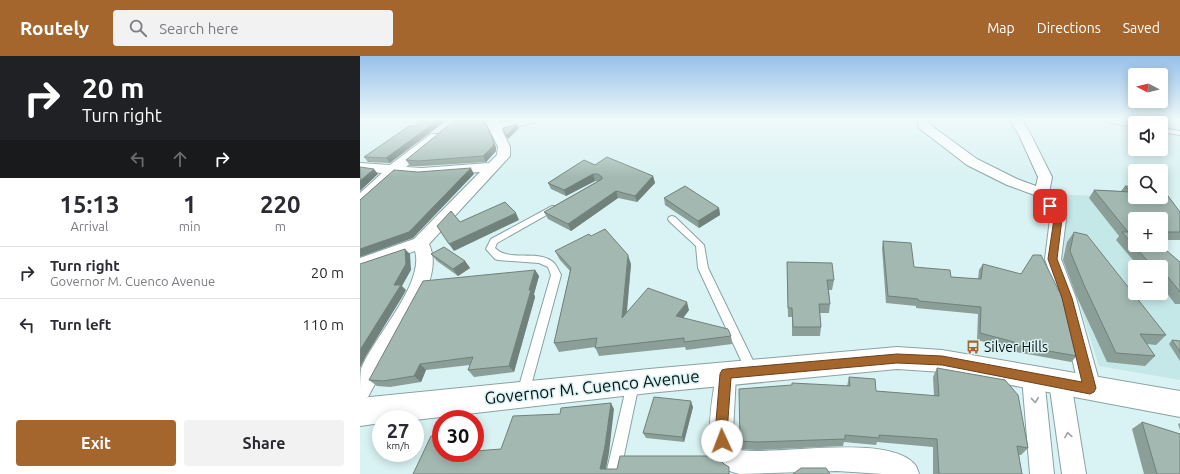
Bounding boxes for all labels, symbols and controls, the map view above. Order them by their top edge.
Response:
search box [113,10,393,46]
text: Routely [20,17,89,39]
icon: search [127,17,149,39]
text: Search here [159,20,238,37]
text: Map [987,20,1015,36]
text: Directions [1037,20,1101,36]
text: Saved [1123,20,1160,36]
north arrow [1128,68,1168,108]
map controls [1128,68,1168,300]
icon: right [16,72,68,124]
text: 20 m [82,72,144,103]
text: Turn right [82,105,162,125]
button: sound [1128,116,1168,156]
icon: left [127,148,149,170]
icon: ahead [169,148,191,170]
icon: right [211,148,233,170]
button: search [1128,164,1168,204]
pin [1033,189,1067,223]
text: 15:13 [59,191,119,218]
text: 1 [183,191,196,218]
text: 220 [260,191,301,218]
icon: arrive [1039,195,1061,217]
button: + [1128,212,1168,252]
text: Arrival [70,219,108,233]
text: min [179,219,201,233]
text: m [275,219,286,233]
text: Turn right [50,257,120,274]
button: − [1128,260,1168,300]
icon: right [16,262,38,284]
text: 20 m [311,264,344,281]
text: Governor M. Cuenco Avenue [50,274,215,288]
icon: left [16,314,38,336]
text: Turn left [50,316,111,333]
text: 110 m [302,316,344,333]
bus stop icon: Silver Hills [965,339,981,355]
place label: Silver Hills [984,339,1048,355]
street label: Governor M. Cuenco Avenue [483,366,700,407]
one-way arrow [1030,397,1039,403]
speed limit sign: 30 [432,410,484,462]
text: 27 [387,419,409,442]
button: Exit [16,420,176,466]
button: Share [184,420,344,466]
position arrow [701,420,743,462]
one-way arrow [1064,432,1073,439]
text: km/h [386,440,410,451]

